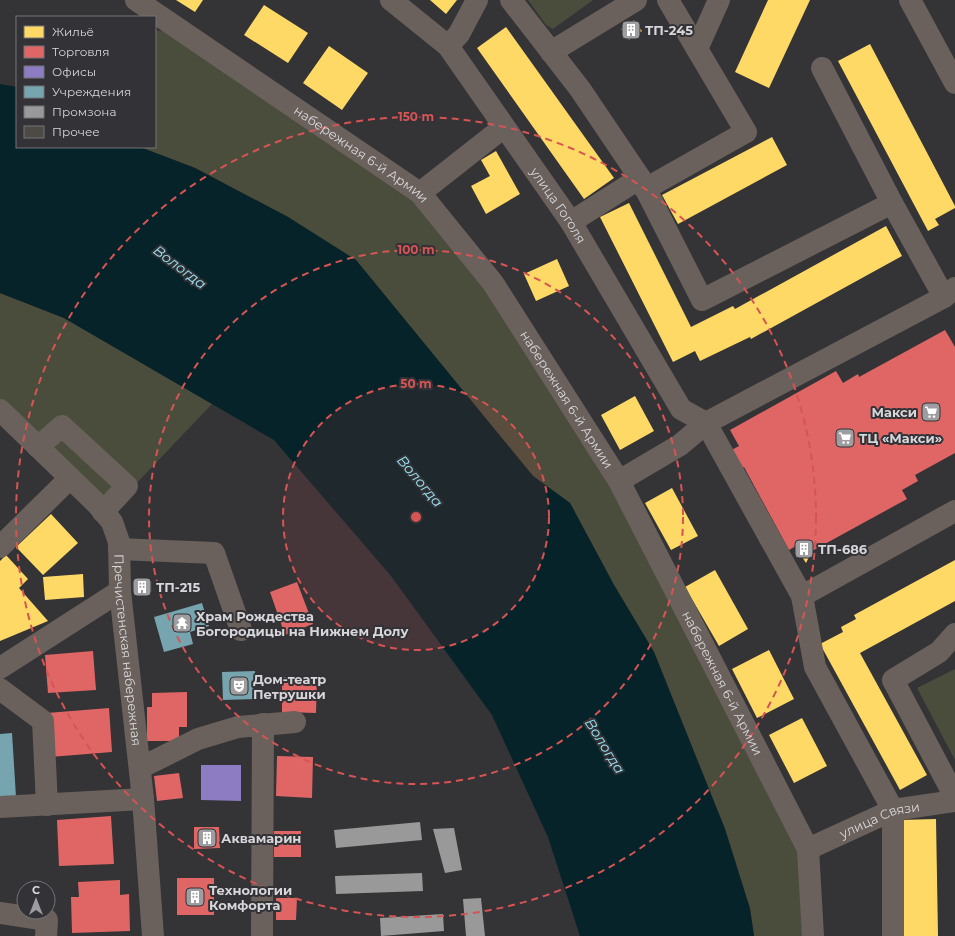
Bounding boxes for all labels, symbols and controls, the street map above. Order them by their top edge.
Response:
legend [16,16,156,148]
building icon: ТП-245 [620,19,642,41]
place label: ТП-245 [645,22,693,38]
text: Жильё [52,24,94,39]
text: Торговля [52,44,109,59]
text: Офисы [52,64,96,79]
text: Учреждения [52,84,131,99]
street label: набережная 6-й Армии [291,102,432,206]
text: Промзона [52,104,116,119]
text: 150 m [398,109,434,124]
text: Прочее [52,124,100,139]
street label: улица Гоголя [527,163,590,246]
water label: Вологда [150,241,210,293]
text: 100 m [398,242,434,257]
street label: набережная 6-й Армии [517,327,617,471]
text: 50 m [400,376,432,391]
supermarket icon: Макси [920,401,942,423]
place label: Макси [872,404,917,420]
supermarket icon: ТЦ «Макси» [834,427,856,449]
place label: ТЦ «Макси» [859,430,942,446]
water label: Вологда [393,451,447,511]
centre of rings [409,510,423,524]
building icon: ТП-686 [793,538,815,560]
place label: ТП-686 [818,541,868,557]
street label: Пречистенская набережная [111,554,145,747]
building icon: ТП-215 [131,576,153,598]
place label: ТП-215 [156,579,200,595]
place label: Храм Рождества Богородицы на Нижнем Долу [196,608,408,639]
street label: набережная 6-й Армии [679,608,766,758]
temple icon: Храм Рождества Богородицы на Нижнем Долу [171,612,193,634]
place label: Дом-театр Петрушки [253,671,326,702]
theatre icon: Дом-театр Петрушки [228,675,250,697]
water label: Вологда [581,715,629,777]
street label: улица Связи [836,798,921,842]
building icon: Аквамарин [196,827,218,849]
place label: Аквамарин [221,830,301,846]
north arrow [16,880,56,920]
place label: Технологии Комфорта [209,882,292,913]
text: С [32,883,40,897]
building icon: Технологии Комфорта [184,886,206,908]

